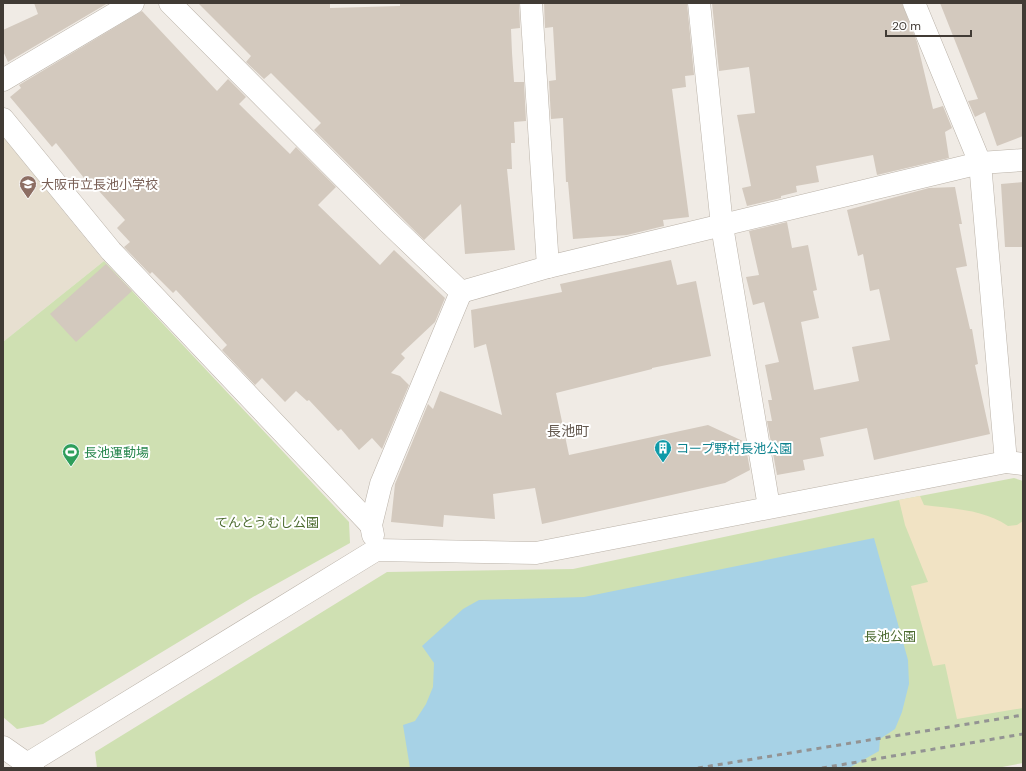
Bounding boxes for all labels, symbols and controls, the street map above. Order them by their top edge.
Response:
scale bar [886,12,971,38]
text: 20 m [892,18,921,34]
school or university icon: 大阪市立長池小学校 [18,174,38,199]
place label: 大阪市立長池小学校 [41,176,158,193]
district label: 長池町 [547,422,589,440]
building icon: コープ野村長池公園 [653,438,673,463]
place label: コープ野村長池公園 [676,440,792,457]
sports icon: 長池運動場 [61,442,81,467]
place label: 長池運動場 [84,444,149,461]
park label: てんとうむし公園 [215,514,319,531]
park label: 長池公園 [864,628,916,645]

